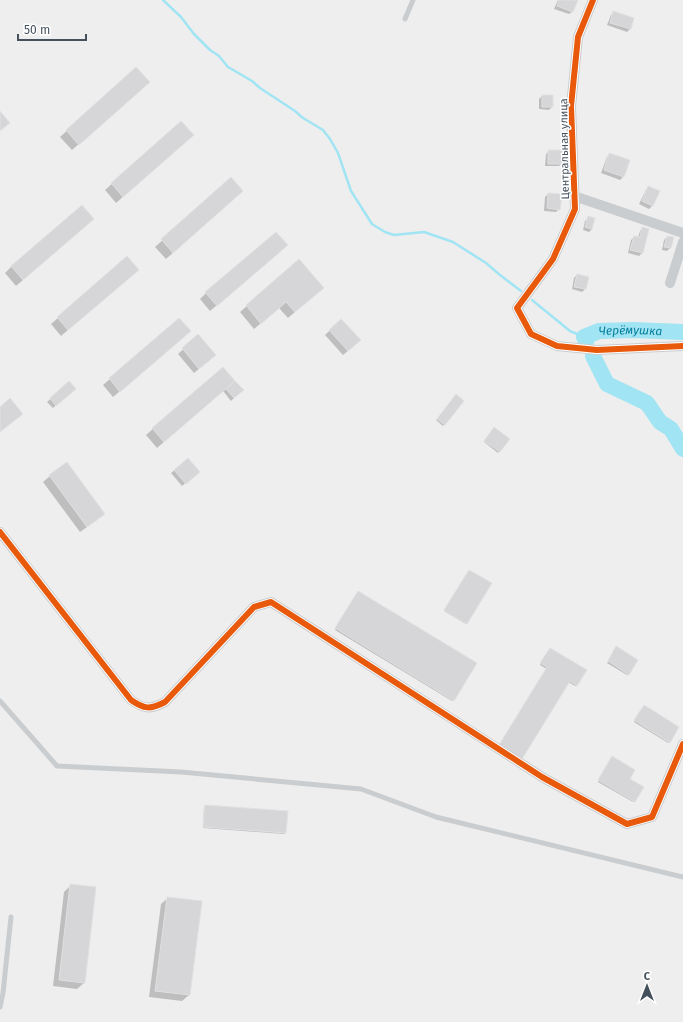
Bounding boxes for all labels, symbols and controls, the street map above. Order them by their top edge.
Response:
scale bar [18,16,86,42]
text: 50 m [24,23,50,37]
street label: Центральная улица [557,98,572,200]
water label: Черёмушка [598,323,663,338]
north arrow [627,966,667,1006]
text: С [644,970,651,983]

